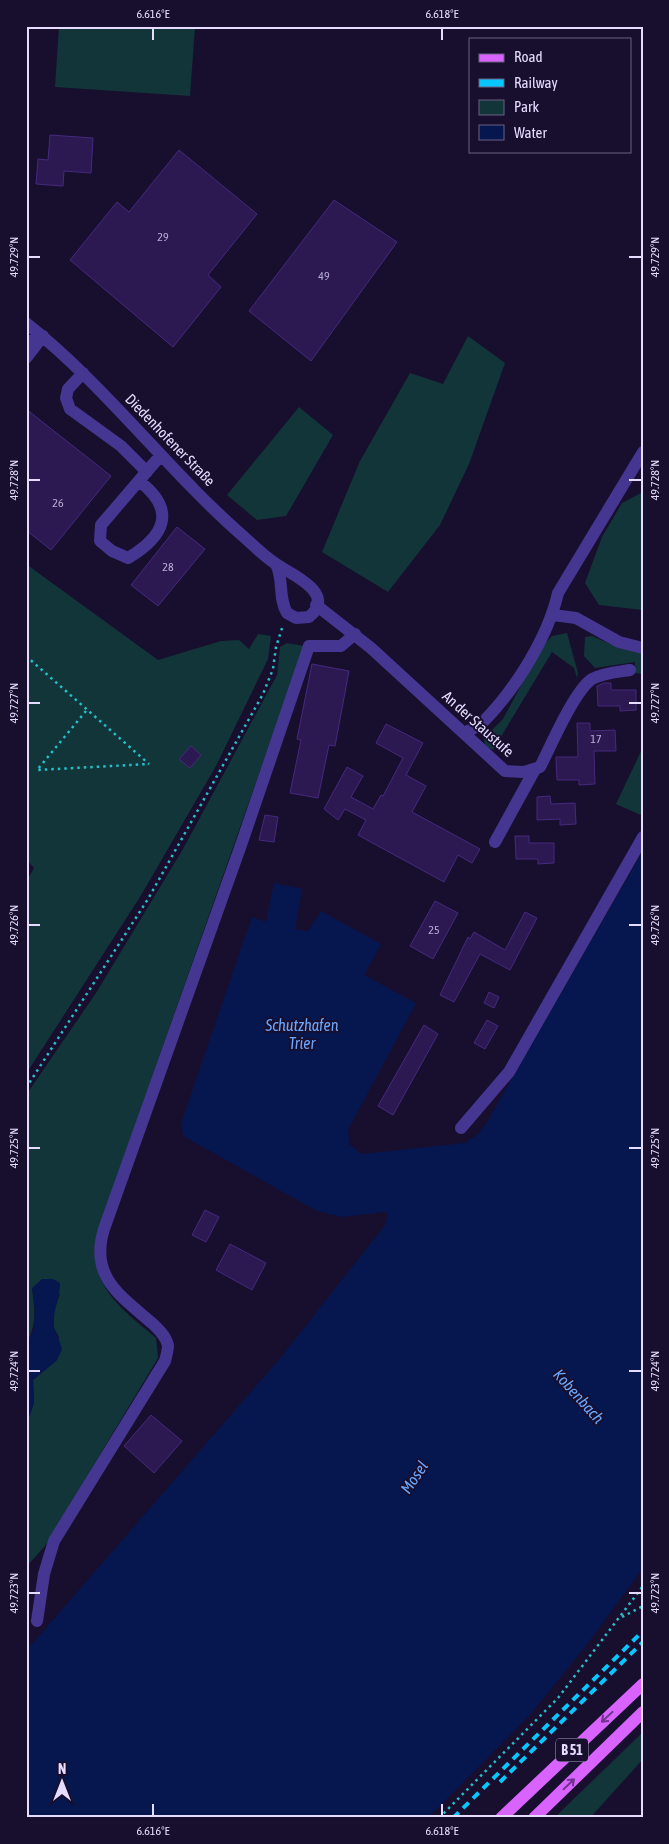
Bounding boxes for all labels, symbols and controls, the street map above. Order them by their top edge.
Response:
text: 6.616°E [136,7,170,21]
text: 6.618°E [425,7,459,21]
legend [469,38,632,152]
text: Road [514,48,543,65]
text: Railway [514,74,558,91]
text: Park [514,98,539,115]
text: Water [514,124,547,141]
house number: 29 [157,230,169,244]
text: 49.729°N [7,237,21,277]
text: 49.729°N [648,237,662,277]
house number: 49 [318,269,330,283]
street label: Diedenhofener Straße [122,390,219,489]
text: 49.728°N [7,460,21,500]
text: 49.728°N [648,460,662,500]
house number: 26 [52,496,64,510]
house number: 28 [162,560,174,574]
text: 49.727°N [7,683,21,723]
text: 49.727°N [648,683,662,723]
street label: An der Staustufe [439,687,518,760]
house number: 17 [590,732,602,746]
text: 49.726°N [7,905,21,945]
text: 49.726°N [648,905,662,945]
house number: 25 [428,923,440,937]
water label: Schutzhafen Trier [264,1016,339,1052]
text: 49.725°N [7,1128,21,1168]
text: 49.725°N [648,1128,662,1168]
text: 49.724°N [7,1351,21,1391]
text: 49.724°N [648,1351,662,1391]
water label: Kobenbach [550,1365,608,1427]
water label: Mosel [397,1457,431,1497]
text: 49.723°N [7,1573,21,1613]
text: 49.723°N [648,1573,662,1613]
one-way arrow [601,1711,614,1723]
road number: B 51 [556,1738,588,1762]
north arrow [38,1756,88,1806]
text: N [58,1761,66,1777]
one-way arrow [563,1778,575,1790]
text: 6.616°E [136,1824,170,1838]
text: 6.618°E [425,1824,459,1838]

